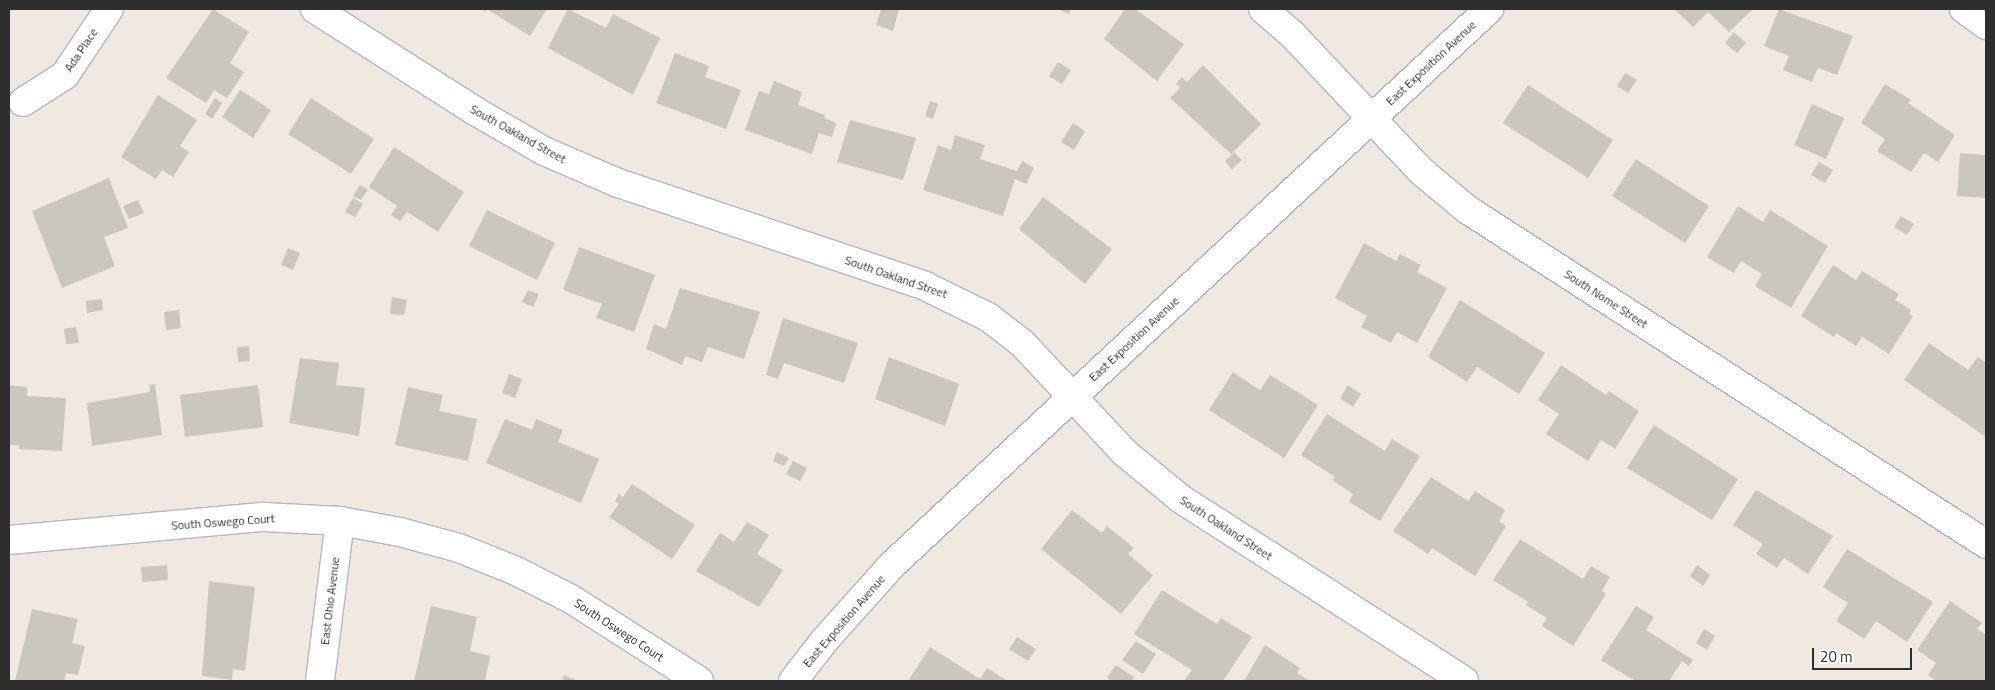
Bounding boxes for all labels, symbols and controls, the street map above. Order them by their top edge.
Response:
street label: East Exposition Avenue [1383,18,1479,108]
street label: Ada Place [61,26,101,74]
street label: South Oakland Street [468,102,568,166]
street label: South Oakland Street [843,253,949,301]
street label: South Nome Street [1562,267,1650,331]
street label: East Exposition Avenue [1086,294,1182,384]
street label: South Oakland Street [1177,493,1275,563]
street label: South Oswego Court [171,511,275,533]
street label: East Ohio Avenue [317,556,343,646]
street label: East Exposition Avenue [800,572,888,670]
street label: South Oswego Court [572,596,666,664]
scale bar [1815,638,1915,670]
text: 20 m [1820,645,1853,668]

